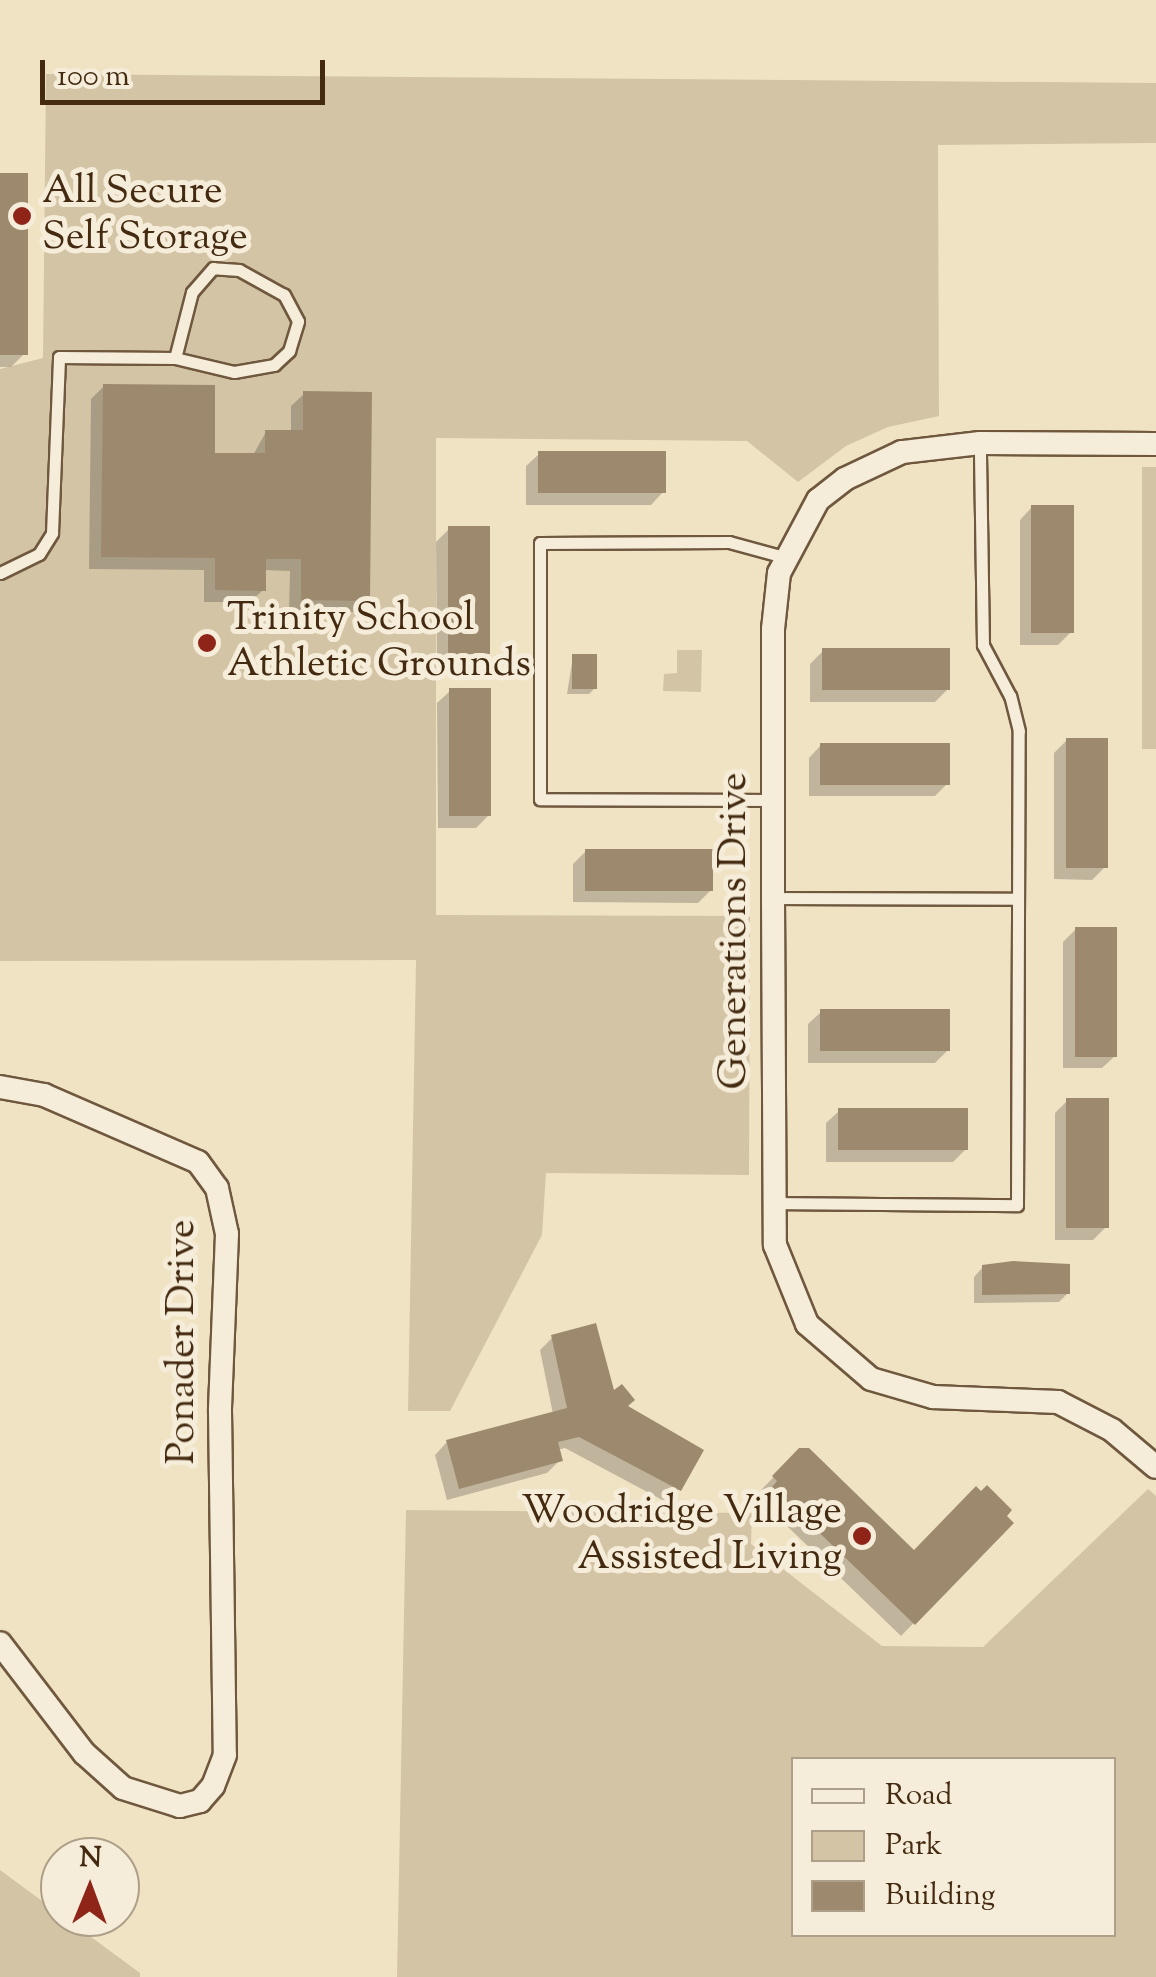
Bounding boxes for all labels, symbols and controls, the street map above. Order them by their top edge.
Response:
scale bar [45,40,330,102]
text: 100 m [57,56,130,99]
place label: All Secure Self Storage [42,169,248,263]
marker: All Secure Self Storage [11,205,33,227]
place label: Trinity School Athletic Grounds [227,596,531,690]
marker: Trinity School Athletic Grounds [196,632,218,654]
street label: Generations Drive [712,772,760,1090]
street label: Ponader Drive [160,1220,208,1464]
place label: Woodridge Village Assisted Living [521,1489,842,1583]
marker: Woodridge Village Assisted Living [851,1525,873,1547]
legend [791,1757,1116,1937]
text: Road [885,1775,952,1818]
text: Park [885,1825,942,1868]
north arrow [40,1837,140,1937]
text: N [79,1839,102,1879]
text: Building [885,1875,995,1918]

